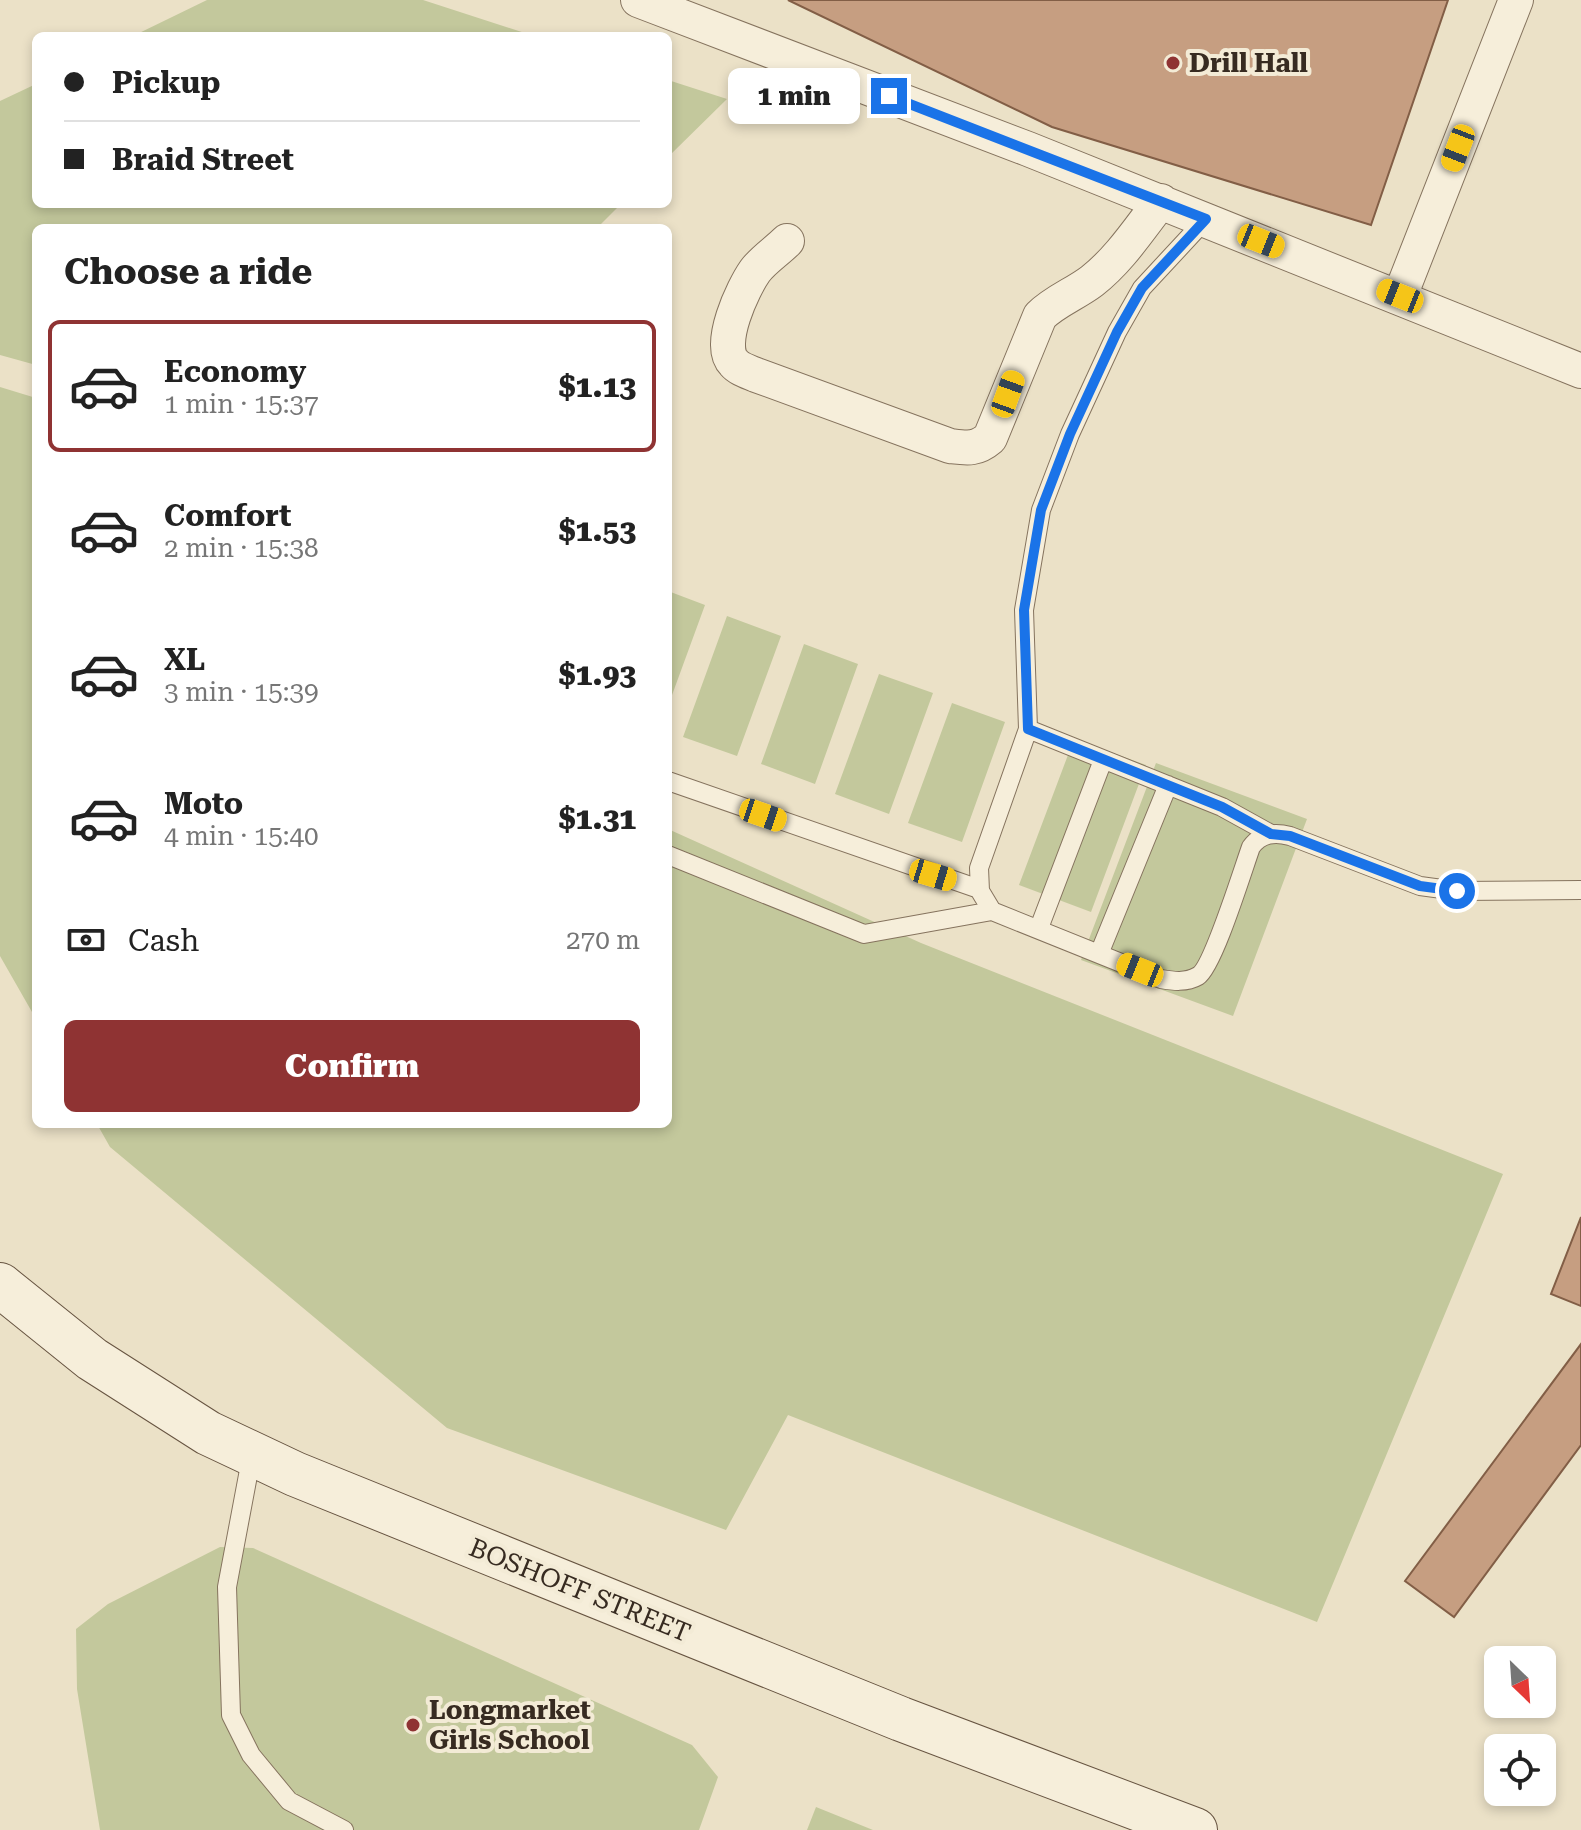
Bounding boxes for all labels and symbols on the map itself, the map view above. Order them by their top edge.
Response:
place label: Drill Hall [1189,48,1308,78]
marker: Drill Hall [1164,54,1182,72]
callout: 1 min [729,68,861,124]
route end [871,78,907,114]
car [1438,121,1478,175]
car [1234,221,1288,261]
car [1373,276,1427,316]
car [989,367,1027,421]
car [736,796,790,834]
car [907,857,959,893]
route start [1439,873,1475,909]
car [1113,950,1167,990]
street label: BOSHOFF STREET [465,1532,695,1648]
north arrow [1484,1646,1556,1718]
place label: Longmarket Girls School [429,1695,591,1755]
marker: Longmarket Girls School [404,1716,422,1734]

